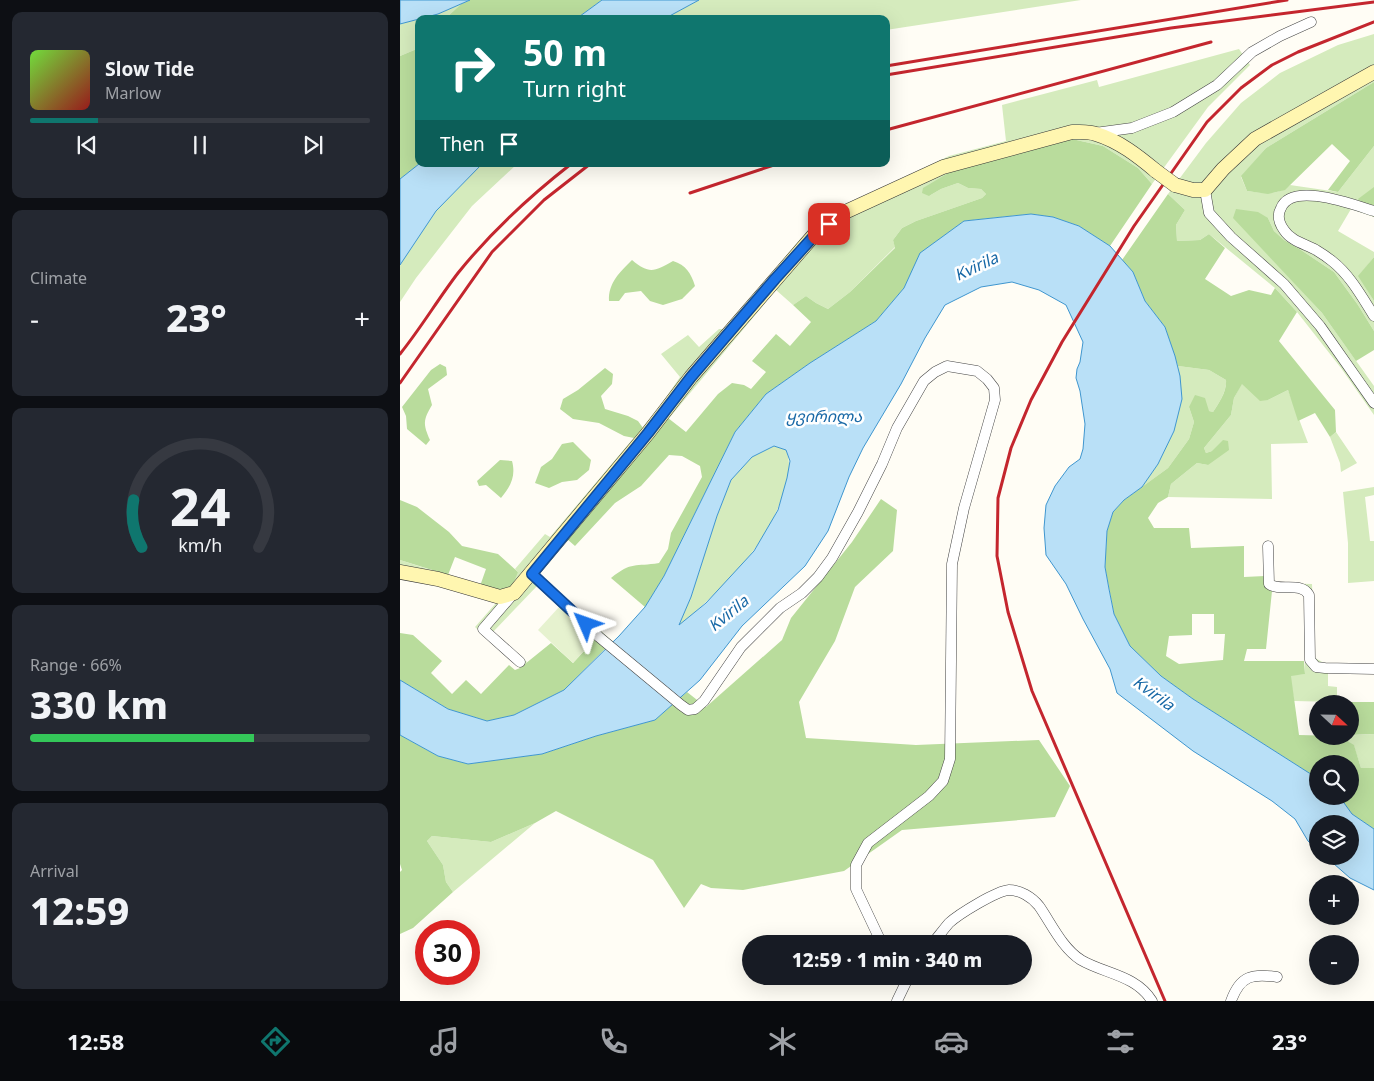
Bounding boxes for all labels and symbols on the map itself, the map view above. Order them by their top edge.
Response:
pin [808,203,850,245]
water label: Kvirila [950,246,1002,286]
water label: ყვირილა [786,405,862,427]
water label: Kvirila [703,589,754,636]
position arrow [559,597,611,649]
water label: Kvirila [1129,671,1180,716]
north arrow [1309,695,1359,745]
speed limit sign: 30 [415,920,480,985]

